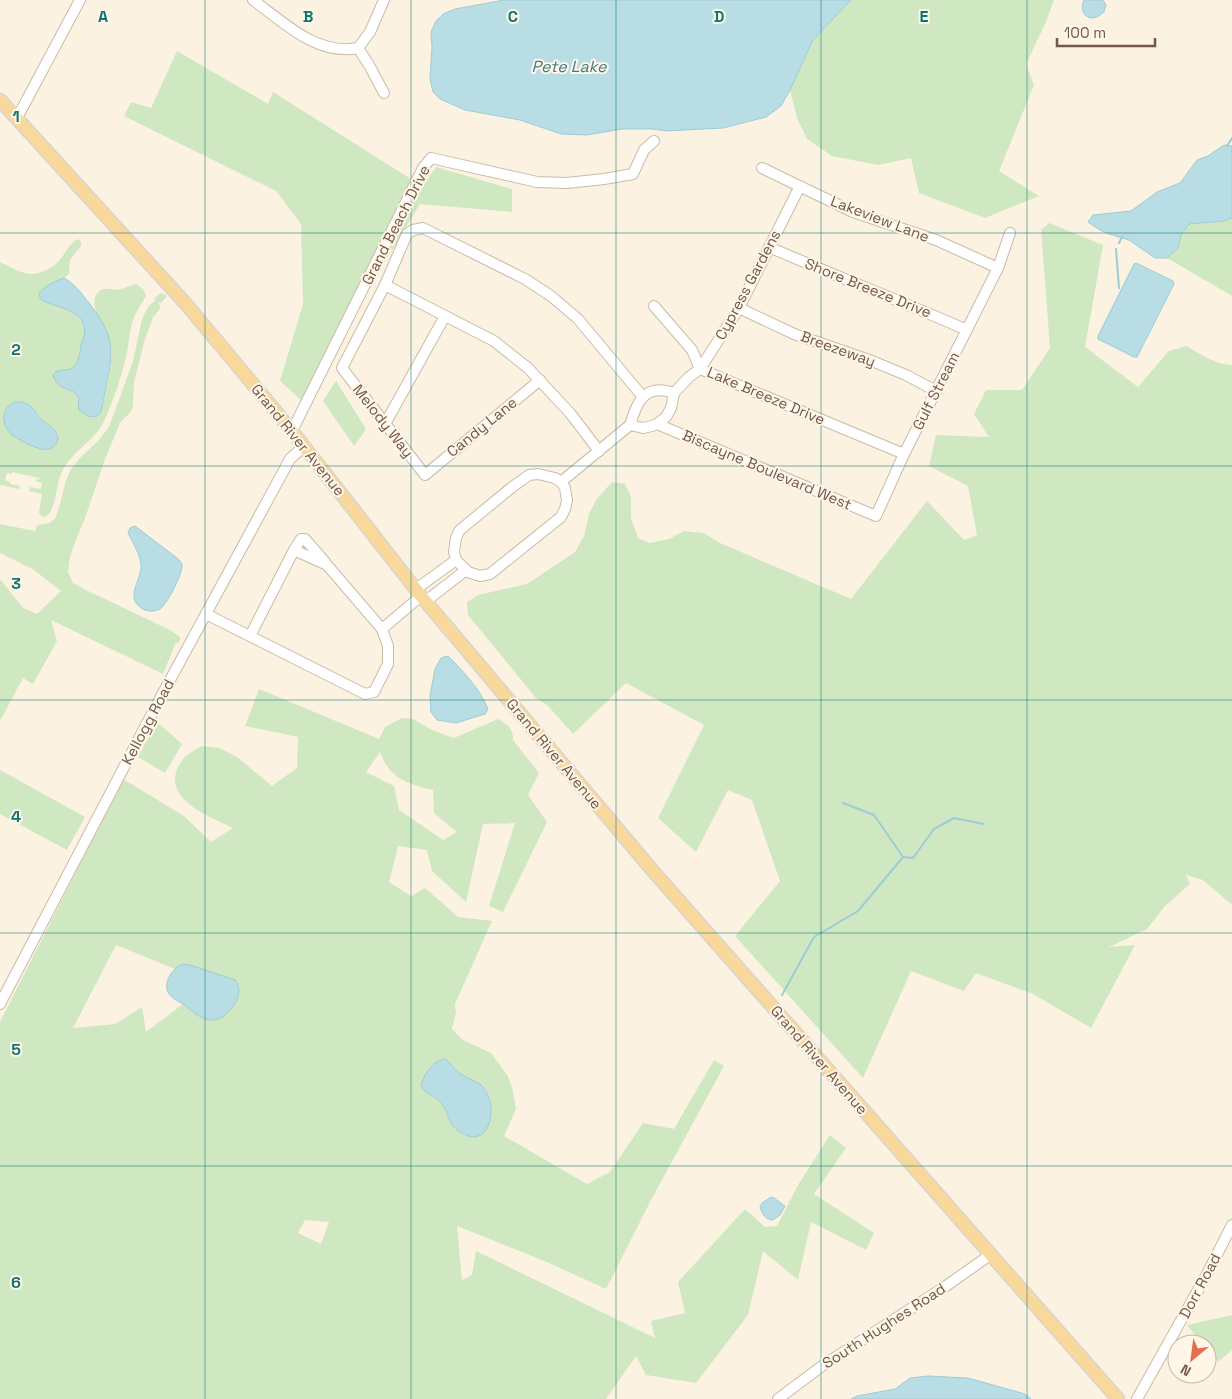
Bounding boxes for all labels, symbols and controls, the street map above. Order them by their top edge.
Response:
text: A [98,6,108,27]
text: B [303,6,313,27]
text: C [508,6,518,27]
text: D [714,6,724,27]
text: E [920,6,929,27]
scale bar [1057,15,1154,47]
text: 100 m [1064,23,1106,42]
water label: Pete Lake [532,56,607,77]
text: 1 [12,106,20,127]
street label: Grand Beach Drive [357,162,434,288]
street label: Lakeview Lane [828,191,932,246]
street label: Cypress Gardens [711,226,785,343]
street label: Shore Breeze Drive [802,253,934,322]
street label: Breezeway [798,326,878,371]
text: 2 [11,339,21,360]
street label: Gulf Stream [908,349,963,433]
street label: Lake Breeze Drive [704,362,828,429]
street label: Grand River Avenue [247,380,349,500]
street label: Melody Way [349,380,418,461]
street label: Candy Lane [443,392,521,461]
street label: Biscayne Boulevard West [680,425,855,514]
text: 3 [11,573,21,594]
street label: Kellogg Road [117,676,178,768]
street label: Grand River Avenue [503,694,606,813]
text: 4 [11,806,21,827]
street label: Grand River Avenue [767,1001,872,1118]
text: 5 [11,1039,21,1060]
street label: Dorr Road [1174,1250,1225,1322]
text: 6 [11,1272,21,1293]
street label: South Hughes Road [819,1279,949,1372]
north arrow [1167,1334,1217,1384]
text: N [1177,1360,1194,1381]

